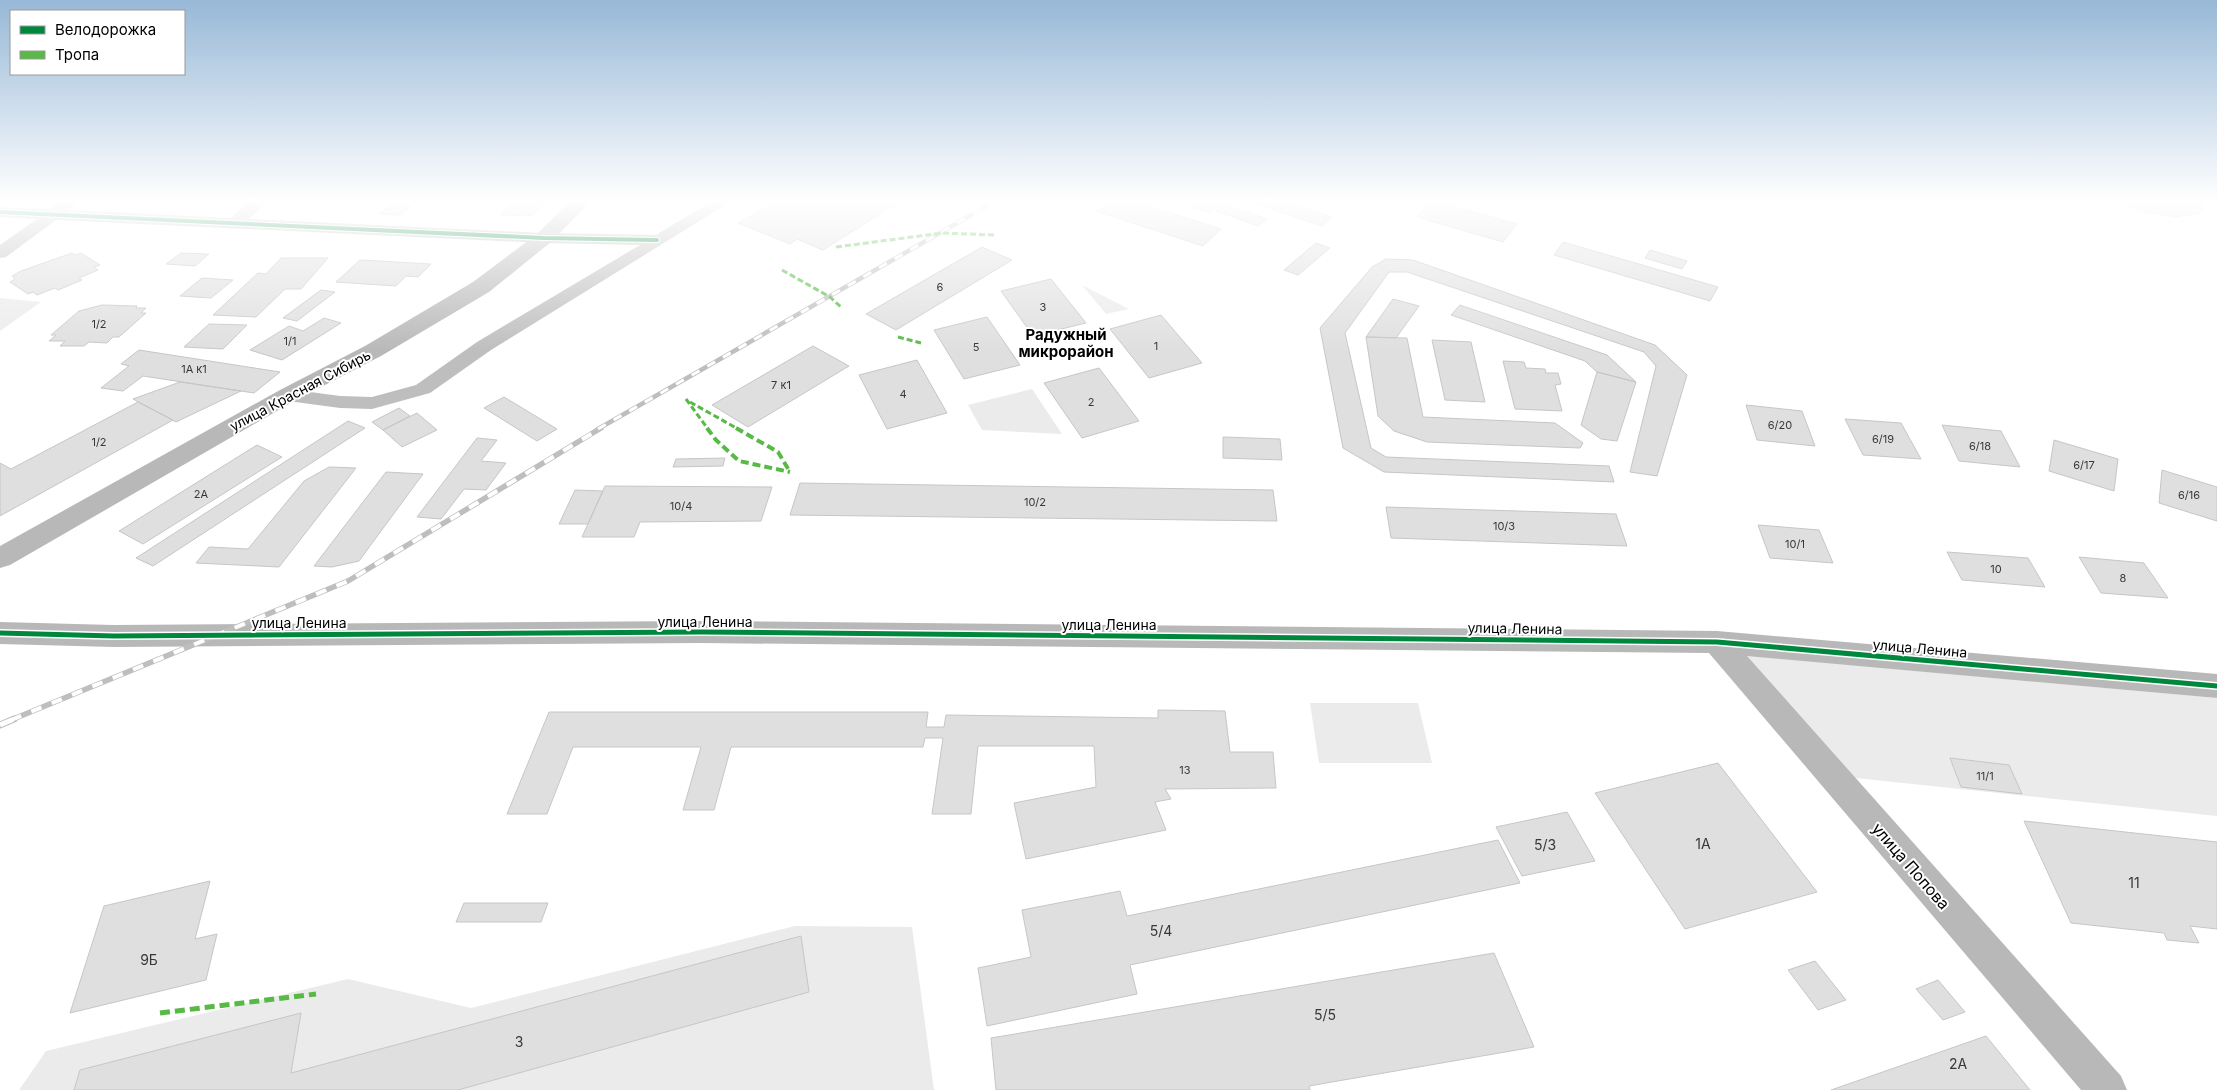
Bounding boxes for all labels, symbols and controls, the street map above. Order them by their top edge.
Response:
legend [10,10,185,75]
text: Велодорожка [55,20,156,39]
text: Тропа [55,45,99,64]
house number: 6 [937,280,944,294]
house number: 3 [1040,300,1047,314]
house number: 1/2 [91,317,107,331]
district label: Радужный микрорайон [1018,325,1114,361]
house number: 1/1 [284,334,296,348]
house number: 1 [1154,339,1158,353]
house number: 5 [973,340,980,354]
street label: улица Красная Сибирь [227,346,373,434]
house number: 1А к1 [181,362,207,376]
house number: 7 к1 [771,378,791,392]
house number: 4 [899,387,907,401]
house number: 2 [1088,395,1094,409]
house number: 6/20 [1768,418,1792,432]
house number: 6/19 [1872,432,1894,446]
house number: 1/2 [91,435,107,449]
house number: 6/18 [1969,439,1991,453]
house number: 6/17 [2073,458,2095,472]
house number: 2А [194,487,209,501]
house number: 6/16 [2178,488,2200,502]
house number: 10/2 [1024,495,1046,509]
house number: 10/4 [670,499,692,513]
house number: 10/3 [1493,519,1515,533]
house number: 10/1 [1785,537,1805,551]
house number: 10 [1990,562,2002,576]
house number: 8 [2120,571,2127,585]
street label: улица Ленина [657,613,753,630]
street label: улица Ленина [251,614,347,631]
street label: улица Ленина [1061,616,1157,633]
street label: улица Ленина [1467,619,1563,637]
street label: улица Ленина [1872,635,1968,661]
house number: 13 [1179,763,1191,777]
house number: 11/1 [1976,769,1994,783]
street label: улица Попова [1868,819,1954,913]
house number: 1А [1695,835,1711,852]
house number: 5/3 [1534,836,1556,853]
house number: 11 [2128,874,2140,891]
house number: 5/4 [1150,922,1172,939]
house number: 9Б [140,951,158,968]
house number: 5/5 [1314,1006,1336,1023]
house number: 3 [515,1033,523,1050]
house number: 2А [1949,1055,1967,1072]

